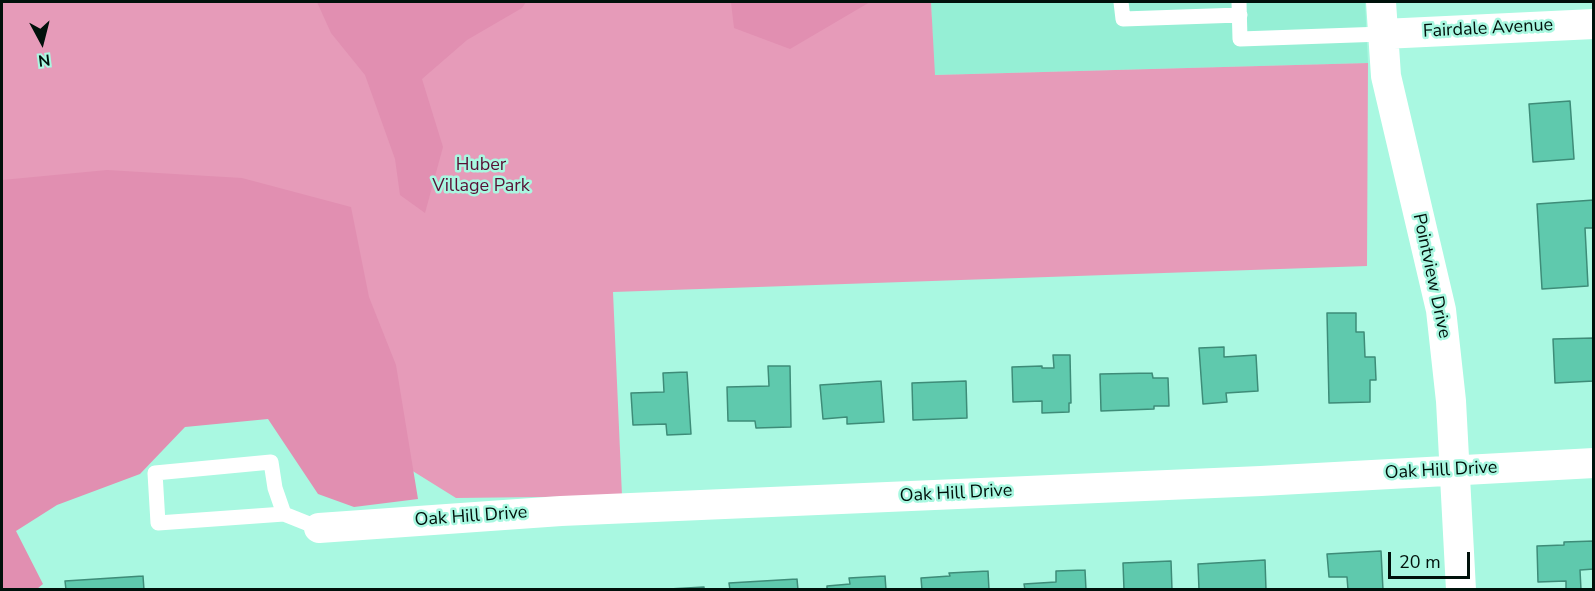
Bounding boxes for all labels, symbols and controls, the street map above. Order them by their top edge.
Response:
north arrow [12,12,72,72]
street label: Fairdale Avenue [1422,15,1554,43]
text: N [37,48,51,72]
park label: Huber Village Park [432,155,530,198]
street label: Pointview Drive [1407,212,1455,340]
street label: Oak Hill Drive [1384,457,1498,485]
street label: Oak Hill Drive [899,480,1013,508]
street label: Oak Hill Drive [414,502,528,532]
scale bar [1391,540,1474,578]
text: 20 m [1399,550,1441,574]

